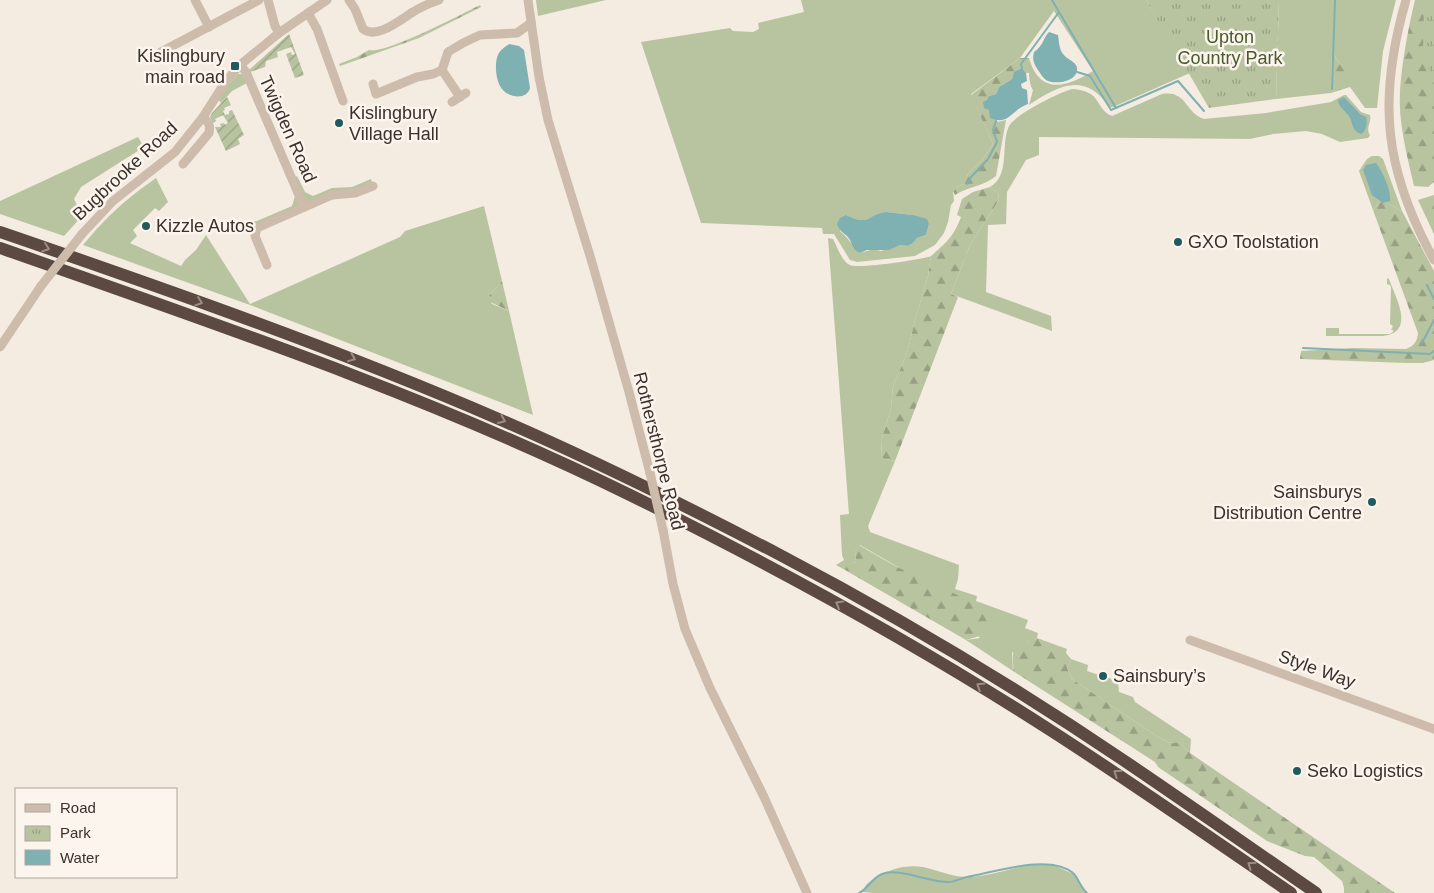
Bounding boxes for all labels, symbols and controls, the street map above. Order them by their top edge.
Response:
park label: Upton Country Park [1177,27,1284,68]
place label: Kislingbury main road [137,46,225,87]
marker: Kislingbury main road [229,60,241,72]
street label: Twigden Road [255,72,321,186]
place label: Kislingbury Village Hall [349,103,439,144]
marker: Kislingbury Village Hall [333,117,345,129]
street label: Bugbrooke Road [69,118,181,224]
place label: Kizzle Autos [156,216,254,236]
marker: Kizzle Autos [140,220,152,232]
place label: GXO Toolstation [1188,232,1319,252]
marker: GXO Toolstation [1172,236,1184,248]
one-way arrow [41,242,50,252]
one-way arrow [195,296,203,306]
one-way arrow [347,352,356,362]
street label: Rothersthorpe Road [630,370,688,532]
one-way arrow [497,414,506,425]
place label: Sainsburys Distribution Centre [1213,482,1362,523]
marker: Sainsburys Distribution Centre [1366,496,1378,508]
one-way arrow [836,600,845,610]
street label: Style Way [1276,646,1358,692]
place label: Sainsbury’s [1113,666,1206,686]
marker: Sainsbury’s [1097,670,1109,682]
one-way arrow [976,683,985,693]
place label: Seko Logistics [1307,761,1423,781]
marker: Seko Logistics [1291,765,1303,777]
one-way arrow [1113,770,1122,780]
legend [15,788,178,878]
text: Road [60,799,96,816]
text: Park [60,824,91,841]
text: Water [60,849,99,866]
one-way arrow [1247,862,1257,871]

